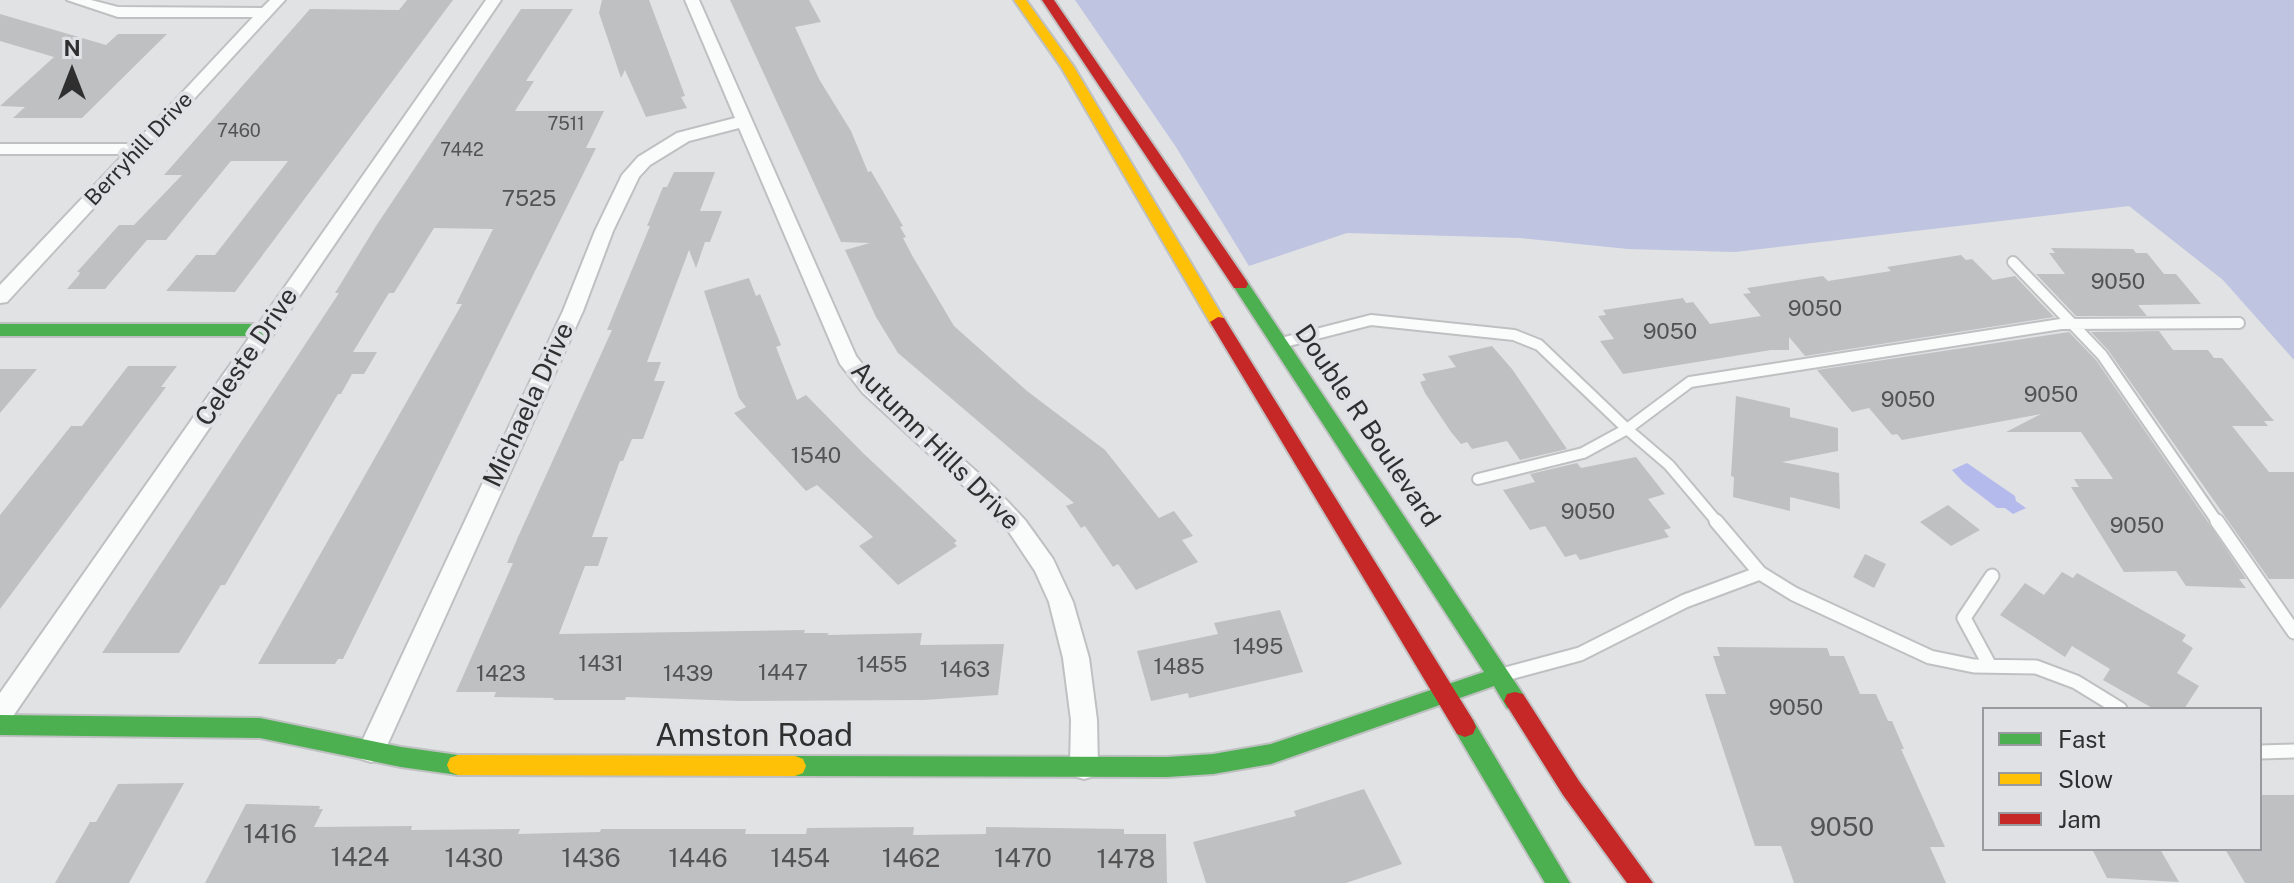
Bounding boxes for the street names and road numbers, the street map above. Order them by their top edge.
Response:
street label: Berryhill Drive [80,87,198,211]
street label: Celeste Drive [189,282,305,432]
street label: Michaela Drive [477,318,581,492]
street label: Double R Boulevard [1288,319,1446,533]
street label: Autumn Hills Drive [844,355,1026,537]
street label: Amston Road [655,717,853,755]

